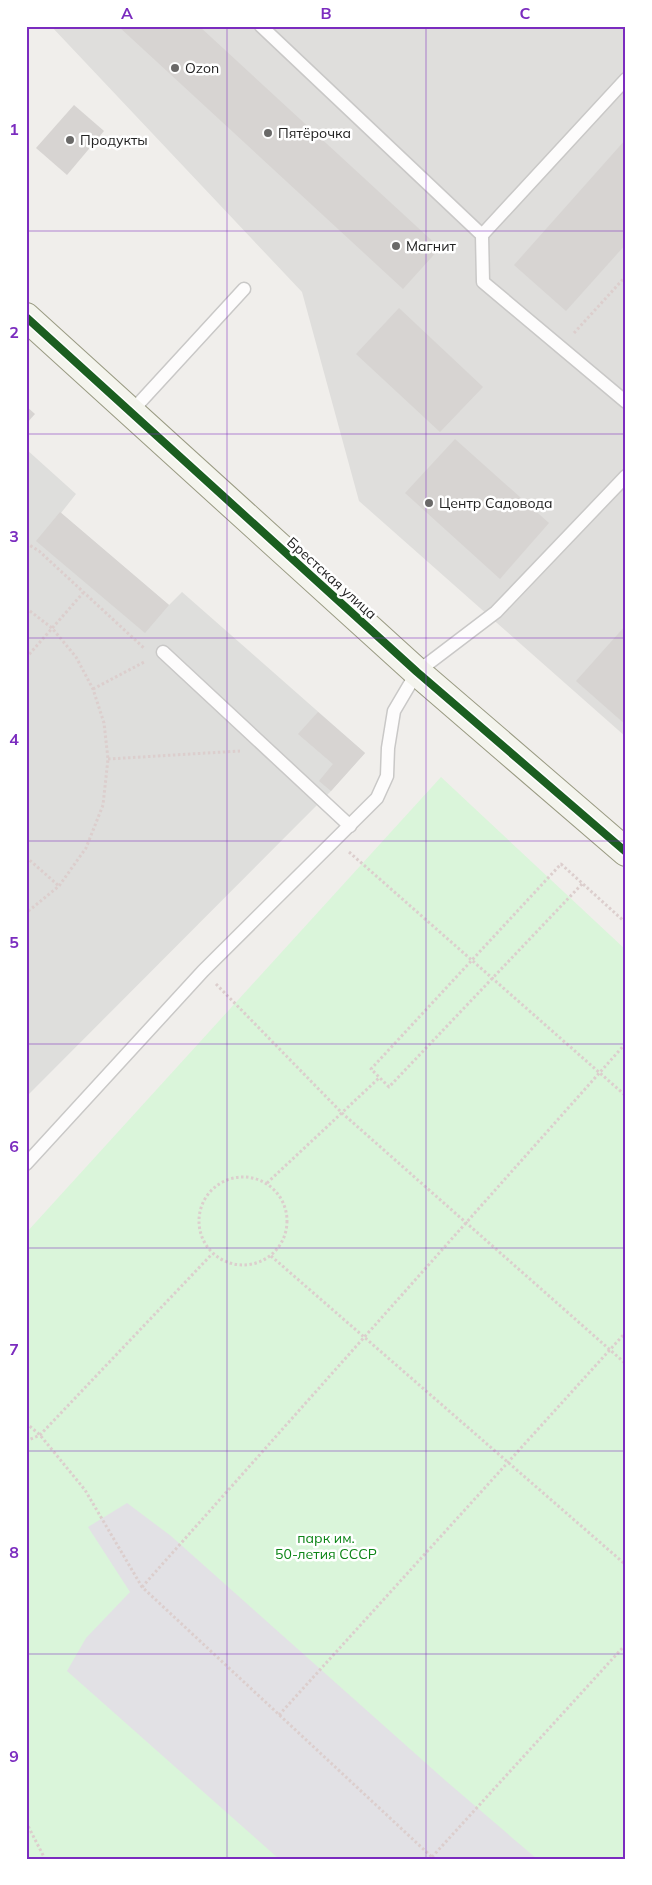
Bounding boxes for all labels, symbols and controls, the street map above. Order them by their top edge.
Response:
text: A [121,3,133,23]
text: B [320,3,332,23]
text: C [520,3,531,23]
place label: Ozon [185,59,219,77]
marker: Ozon [169,62,181,74]
text: 1 [9,119,19,139]
place label: Пятёрочка [278,124,351,142]
marker: Пятёрочка [262,127,274,139]
place label: Продукты [80,131,148,149]
marker: Продукты [64,134,76,146]
place label: Магнит [406,237,456,255]
marker: Магнит [390,240,402,252]
text: 2 [9,322,19,342]
place label: Центр Садовода [439,494,553,512]
marker: Центр Садовода [423,497,435,509]
text: 3 [9,526,19,546]
street label: Брестская улица [283,533,381,623]
text: 4 [9,729,19,749]
text: 5 [9,932,19,952]
text: 6 [9,1136,19,1156]
text: 7 [9,1339,19,1359]
park label: парк им. 50-летия СССР [275,1529,377,1563]
text: 8 [9,1542,19,1562]
text: 9 [9,1746,19,1766]

